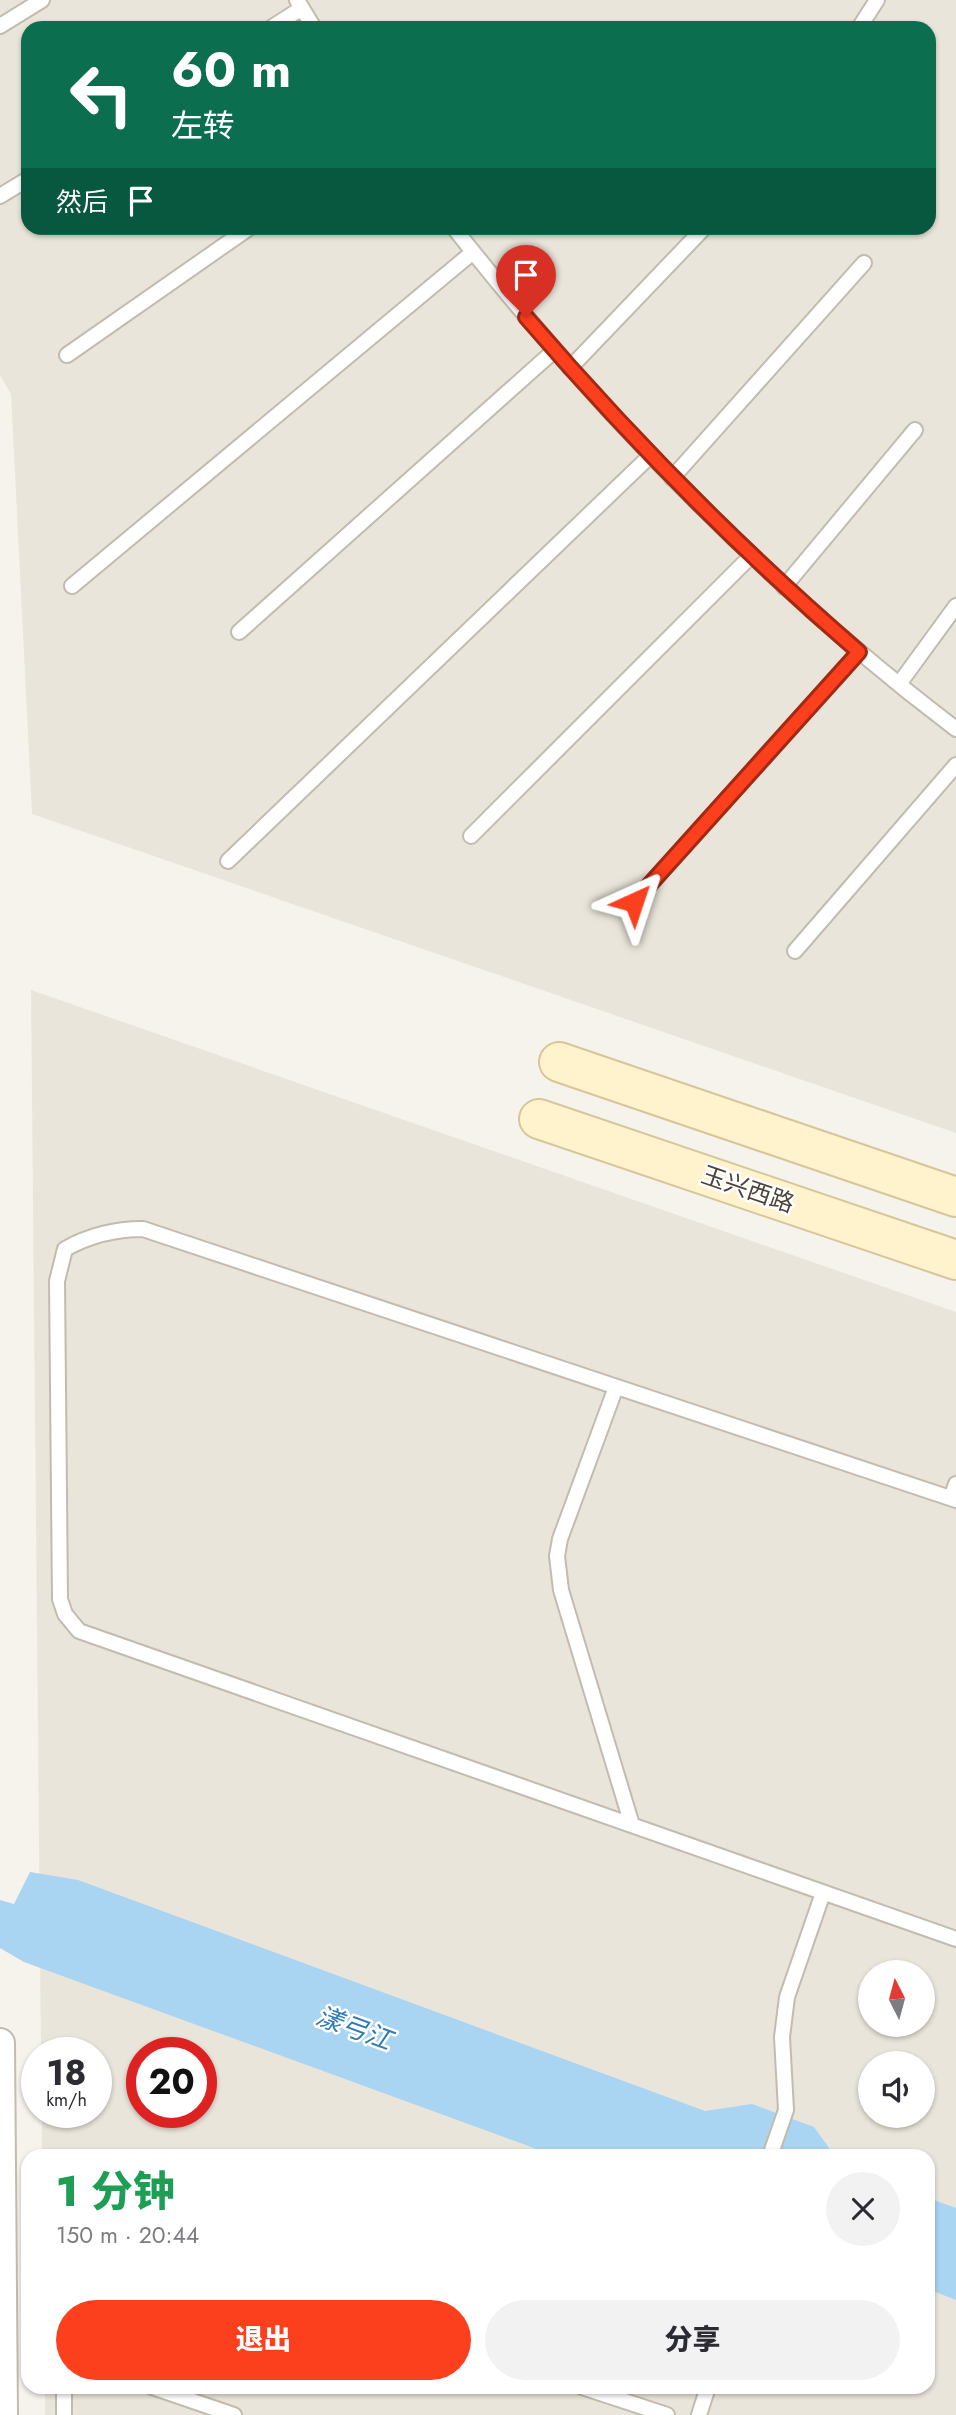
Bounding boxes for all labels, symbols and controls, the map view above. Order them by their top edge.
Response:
text: 60 m [171,35,291,105]
icon: left [56,49,147,140]
text: 左转 [171,103,235,149]
icon: arrive [122,182,160,220]
text: 然后 [56,183,108,221]
pin [496,245,556,317]
icon: arrive [507,256,545,294]
position arrow [597,865,671,939]
street label: 玉兴西路 [697,1157,799,1221]
north arrow [858,1960,934,2037]
map controls [858,1960,935,2128]
water label: 漾弓江 [311,1997,400,2060]
speed limit sign: 20 [126,2037,217,2128]
text: 18 [47,2048,86,2098]
button: sound [858,2051,935,2128]
text: km/h [46,2087,87,2113]
text: 1 分钟 [56,2161,175,2222]
button: close [826,2172,900,2246]
text: 150 m · 20:44 [56,2218,199,2252]
button: 退出 [56,2300,471,2380]
button: 分享 [485,2300,900,2380]

